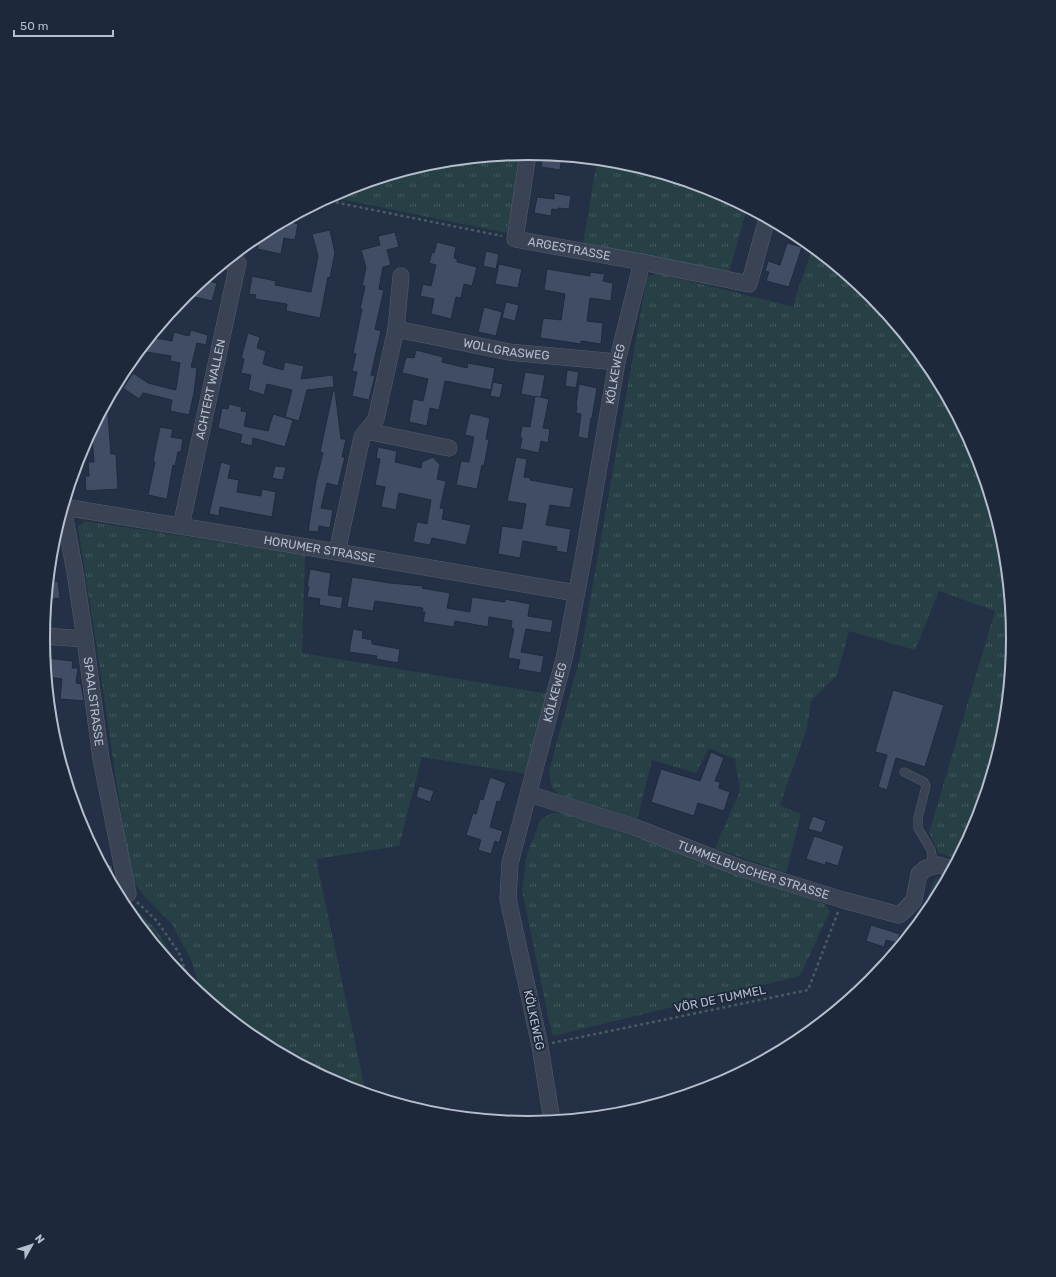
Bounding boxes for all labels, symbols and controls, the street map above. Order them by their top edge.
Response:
scale bar [14,12,113,38]
text: 50 m [20,19,48,33]
street label: ARGESTRASSE [527,234,612,263]
street label: WOLLGRASWEG [462,336,550,363]
street label: ACHTERT WALLEN [193,338,228,441]
street label: KÖLKEWEG [603,342,628,405]
street label: HORUMER STRASSE [263,533,376,565]
street label: SPAALSTRASSE [80,656,106,747]
street label: KÖLKEWEG [541,661,570,724]
street label: TUMMELBUSCHER STRASSE [676,838,831,902]
street label: VÖR DE TUMMEL [673,982,767,1016]
street label: KÖLKEWEG [521,989,547,1051]
north arrow [12,1225,52,1265]
text: N [32,1232,47,1246]

